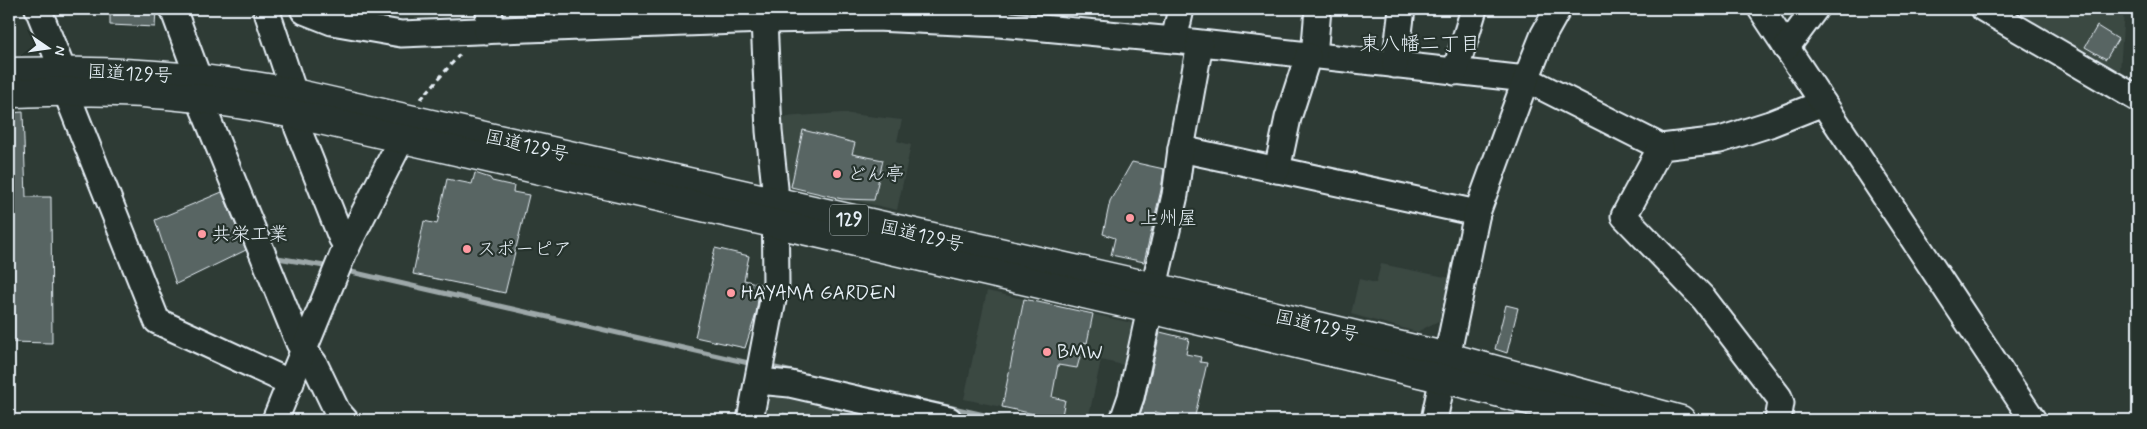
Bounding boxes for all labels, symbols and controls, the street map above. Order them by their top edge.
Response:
north arrow [22,22,72,72]
district label: 東八幡二丁目 [1360,31,1480,58]
text: N [50,44,70,57]
street label: 国道129号 [87,59,173,89]
street label: 国道129号 [483,124,571,168]
place label: どん亭 [847,162,904,187]
marker: どん亭 [831,168,843,180]
road number: 129 [830,204,868,236]
place label: 上州屋 [1140,206,1197,231]
marker: 上州屋 [1124,212,1136,224]
street label: 国道129号 [878,214,966,258]
place label: 共栄工業 [212,222,288,247]
marker: 共栄工業 [196,228,208,240]
place label: スポーピア [477,237,572,262]
marker: スポーピア [461,243,473,255]
place label: HAYAMA GARDEN [741,281,896,306]
marker: HAYAMA GARDEN [725,287,737,299]
street label: 国道129号 [1273,304,1361,348]
place label: BMW [1057,340,1103,365]
marker: BMW [1041,346,1053,358]

